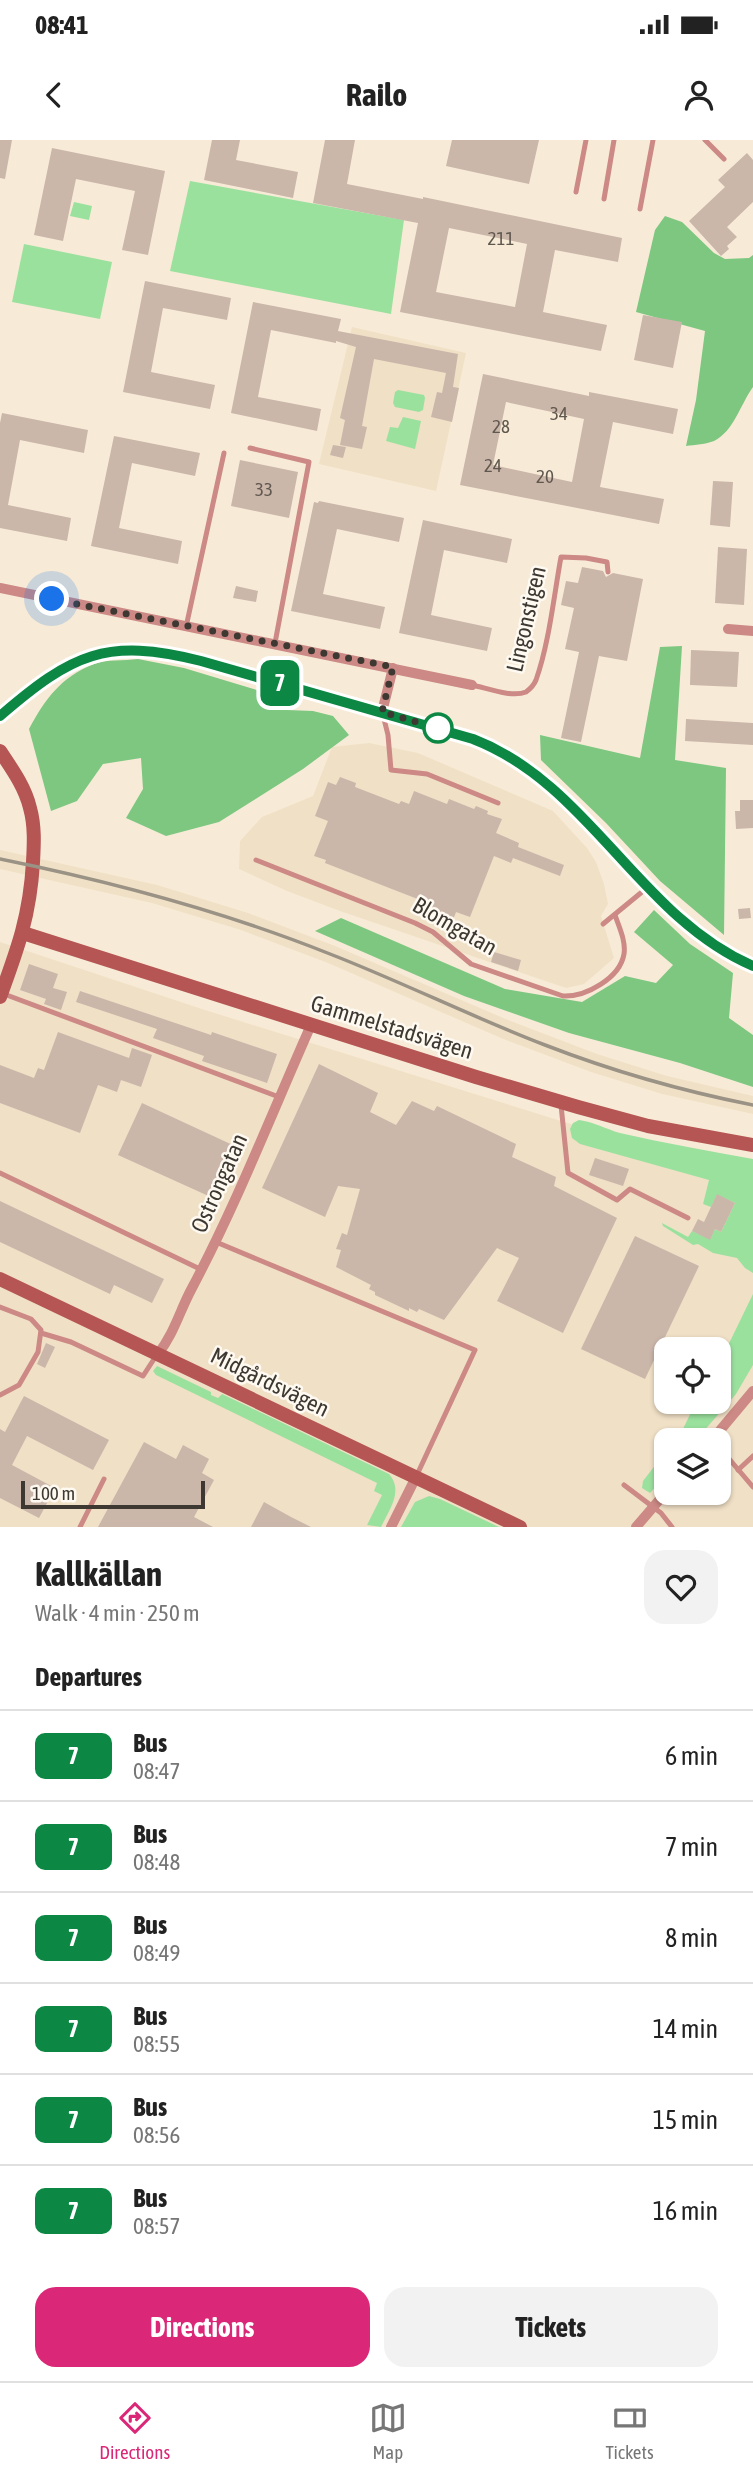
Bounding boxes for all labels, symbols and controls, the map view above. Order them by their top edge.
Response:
text: 08:41 [35,10,89,40]
icon: back [35,76,73,114]
text: Railo [346,76,407,113]
icon: person [680,76,718,114]
house number: 211 [488,227,514,249]
house number: 34 [550,402,568,424]
house number: 28 [492,415,510,437]
house number: 24 [484,454,502,476]
house number: 20 [536,465,554,487]
house number: 33 [255,478,273,500]
street label: Lingonstigen [501,564,551,674]
your location [34,581,69,616]
line badge: 7 [257,660,303,706]
text: 7 [274,669,286,696]
unlabelled marker [423,713,453,743]
street label: Blomgatan [408,892,502,960]
street label: Gammelstadsvägen [308,990,476,1064]
street label: Ostrongatan [186,1130,252,1236]
map controls [654,1337,731,1505]
button: locate [654,1337,731,1414]
street label: Midgårdsvägen [207,1342,333,1422]
button: layers [654,1428,731,1505]
scale bar [21,1478,205,1510]
text: 100 m [32,1482,75,1504]
button: heart [644,1550,718,1624]
text: Kallkällan [35,1555,162,1593]
text: Walk · 4 min · 250 m [35,1600,199,1626]
text: Departures [35,1662,142,1692]
text: Bus [133,1728,167,1758]
text: 6 min [665,1741,718,1771]
text: 7 [68,1742,79,1769]
text: 08:47 [133,1758,180,1784]
text: Bus [133,1819,167,1849]
text: 7 min [665,1832,718,1862]
text: 7 [68,1833,79,1860]
text: 08:48 [133,1849,180,1875]
text: Bus [133,1910,167,1940]
text: 8 min [665,1923,718,1953]
text: 7 [68,1924,79,1951]
text: 08:49 [133,1940,180,1966]
text: Bus [133,2001,167,2031]
text: 14 min [653,2014,718,2044]
text: 7 [68,2015,79,2042]
text: 08:55 [133,2031,180,2057]
text: Bus [133,2092,167,2122]
text: 15 min [653,2105,718,2135]
text: 7 [68,2106,79,2133]
text: 08:56 [133,2122,180,2148]
text: Bus [133,2183,167,2213]
text: 16 min [653,2196,718,2226]
text: 7 [68,2197,79,2224]
text: 08:57 [133,2213,180,2239]
button: Directions [35,2287,370,2367]
button: Tickets [384,2287,718,2367]
tab: Directions [99,2399,170,2463]
tab: Map [369,2399,407,2463]
tab: Tickets [606,2399,654,2463]

